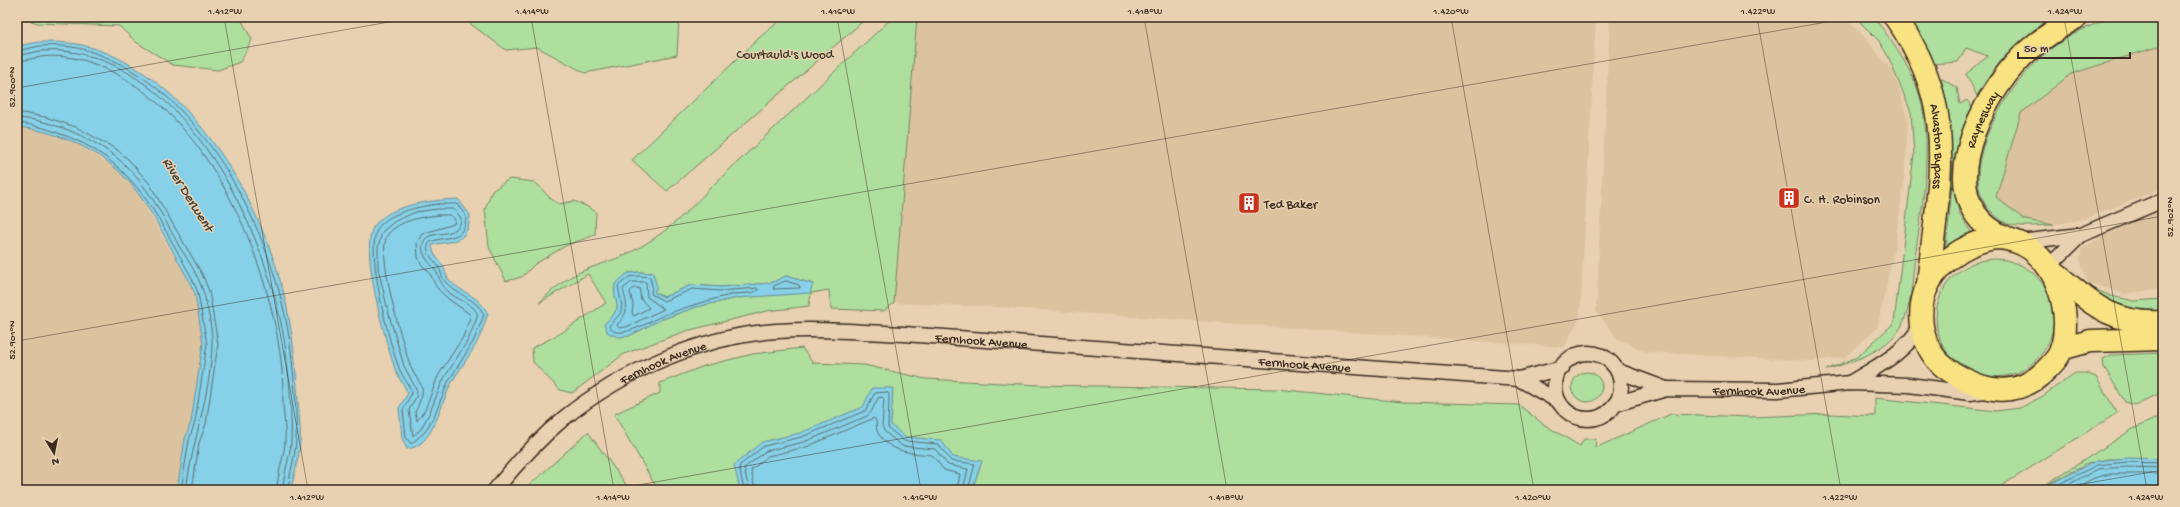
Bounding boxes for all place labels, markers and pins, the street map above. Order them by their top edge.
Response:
building icon: C. H. Robinson [1776,185,1802,211]
building icon: Ted Baker [1236,190,1262,216]
place label: C. H. Robinson [1804,193,1881,208]
place label: Ted Baker [1263,198,1319,213]

